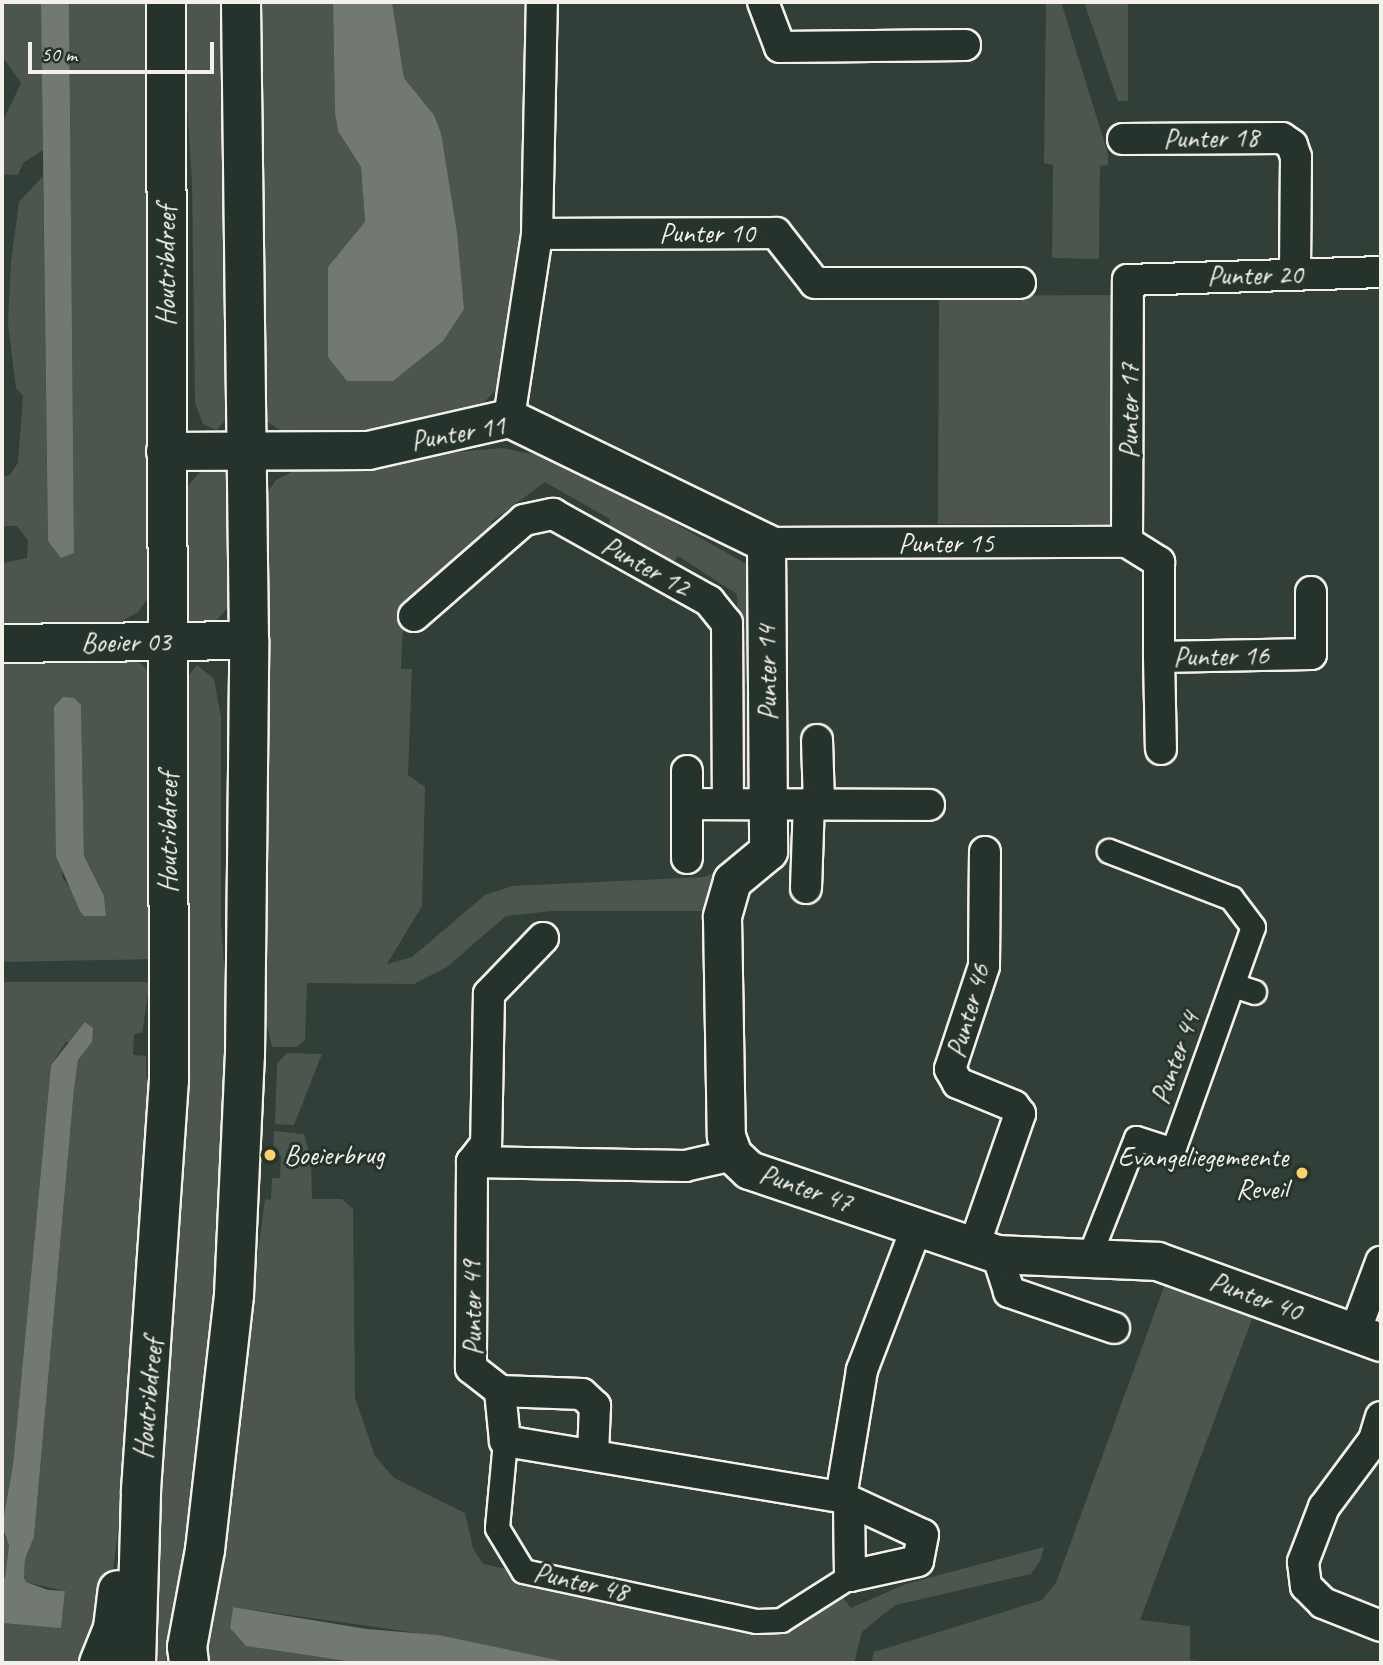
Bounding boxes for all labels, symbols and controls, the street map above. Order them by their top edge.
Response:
scale bar [32,28,217,72]
text: 50 m [41,41,77,67]
street label: Punter 18 [1163,120,1259,156]
street label: Houtribdreef [149,206,183,326]
street label: Punter 10 [659,216,755,250]
street label: Punter 20 [1207,257,1303,293]
street label: Punter 17 [1112,363,1146,459]
street label: Punter 11 [408,408,508,458]
street label: Punter 15 [898,526,994,560]
street label: Punter 12 [596,528,696,604]
street label: Boeier 03 [81,624,171,660]
street label: Punter 14 [749,625,785,721]
street label: Punter 16 [1173,638,1269,674]
street label: Houtribdreef [151,773,185,893]
street label: Punter 46 [939,960,997,1062]
street label: Punter 44 [1143,1007,1207,1109]
place label: Boeierbrug [284,1138,385,1172]
place label: Evangeliegemeente Reveil [1118,1140,1288,1206]
marker: Boeierbrug [262,1147,278,1163]
street label: Punter 47 [755,1157,857,1219]
marker: Evangeliegemeente Reveil [1294,1165,1310,1181]
street label: Punter 49 [454,1260,490,1356]
street label: Punter 40 [1205,1264,1307,1328]
street label: Houtribdreef [126,1338,170,1460]
street label: Punter 48 [531,1555,631,1609]

